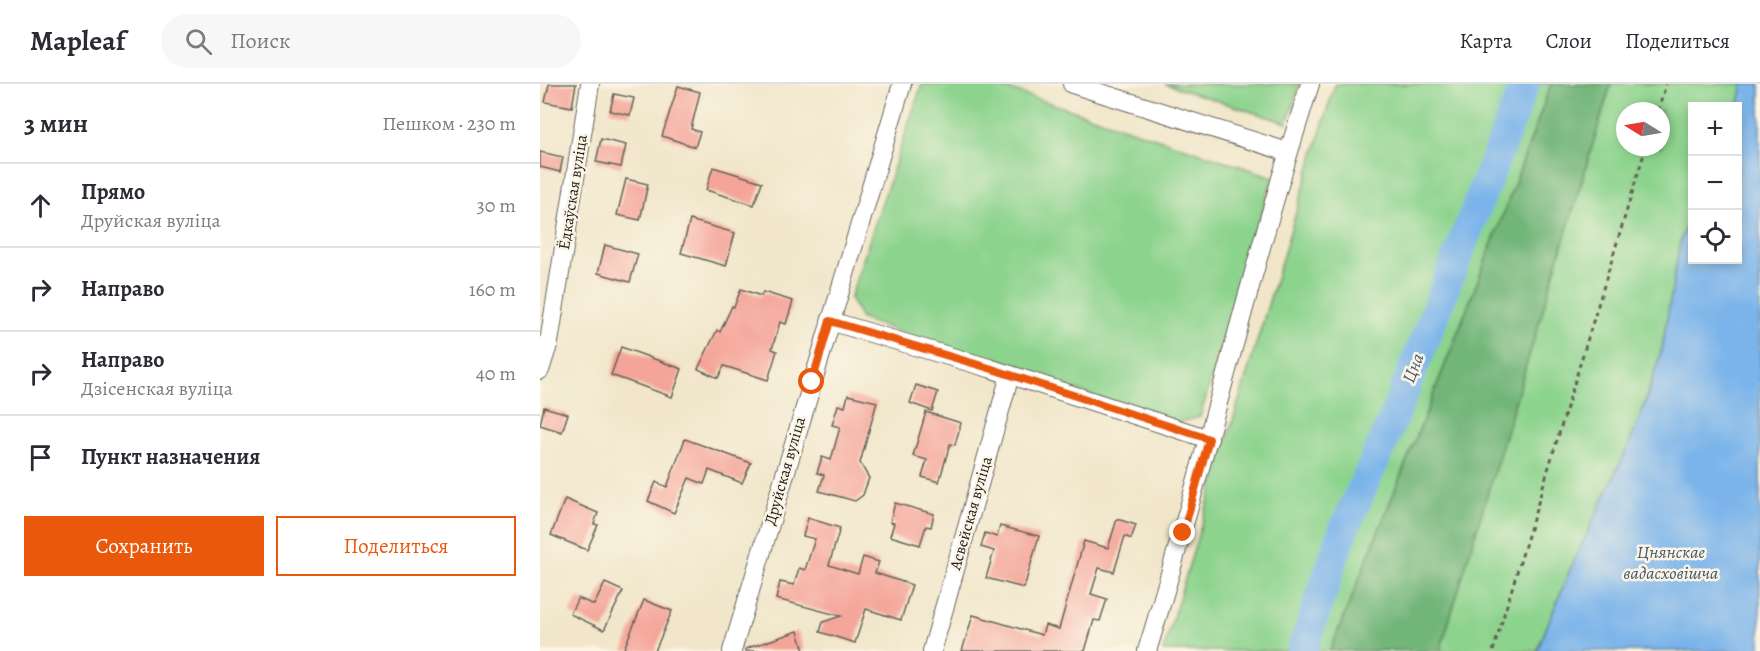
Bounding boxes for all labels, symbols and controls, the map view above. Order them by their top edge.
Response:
search box [161,14,581,68]
text: Mapleaf [30,22,125,60]
icon: search [182,25,215,58]
text: Поиск [230,26,290,56]
text: Карта [1459,27,1512,55]
text: Слои [1545,27,1592,55]
text: Поделиться [1625,27,1730,55]
north arrow [1616,102,1670,156]
map controls [1688,102,1742,264]
button: + [1688,102,1742,156]
text: 3 мин [24,106,88,141]
text: Пешком · 230 m [382,110,516,137]
street label: Ёдкаўская вуліца [553,132,593,251]
button: − [1688,156,1742,210]
text: Прямо [81,177,145,207]
icon: ahead [24,189,57,222]
text: 30 m [476,192,516,219]
text: Друйская вуліца [81,207,221,234]
button: locate [1688,210,1742,264]
icon: right [24,273,57,306]
text: Направо [81,274,164,304]
text: 160 m [469,276,516,303]
text: Направо [81,345,164,375]
water label: Цна [1396,350,1430,386]
icon: right [24,357,57,390]
text: 40 m [476,360,516,387]
route start [798,368,824,394]
text: Дзісенская вуліца [81,375,233,402]
street label: Друйская вуліца [759,414,811,528]
icon: arrive [24,441,57,474]
text: Пункт назначения [81,442,260,472]
street label: Асвейская вуліца [944,453,998,573]
button: Сохранить [24,516,264,576]
button: Поделиться [276,516,516,576]
route end [1169,519,1195,545]
water label: Цнянскае вадасховішча [1624,540,1718,585]

